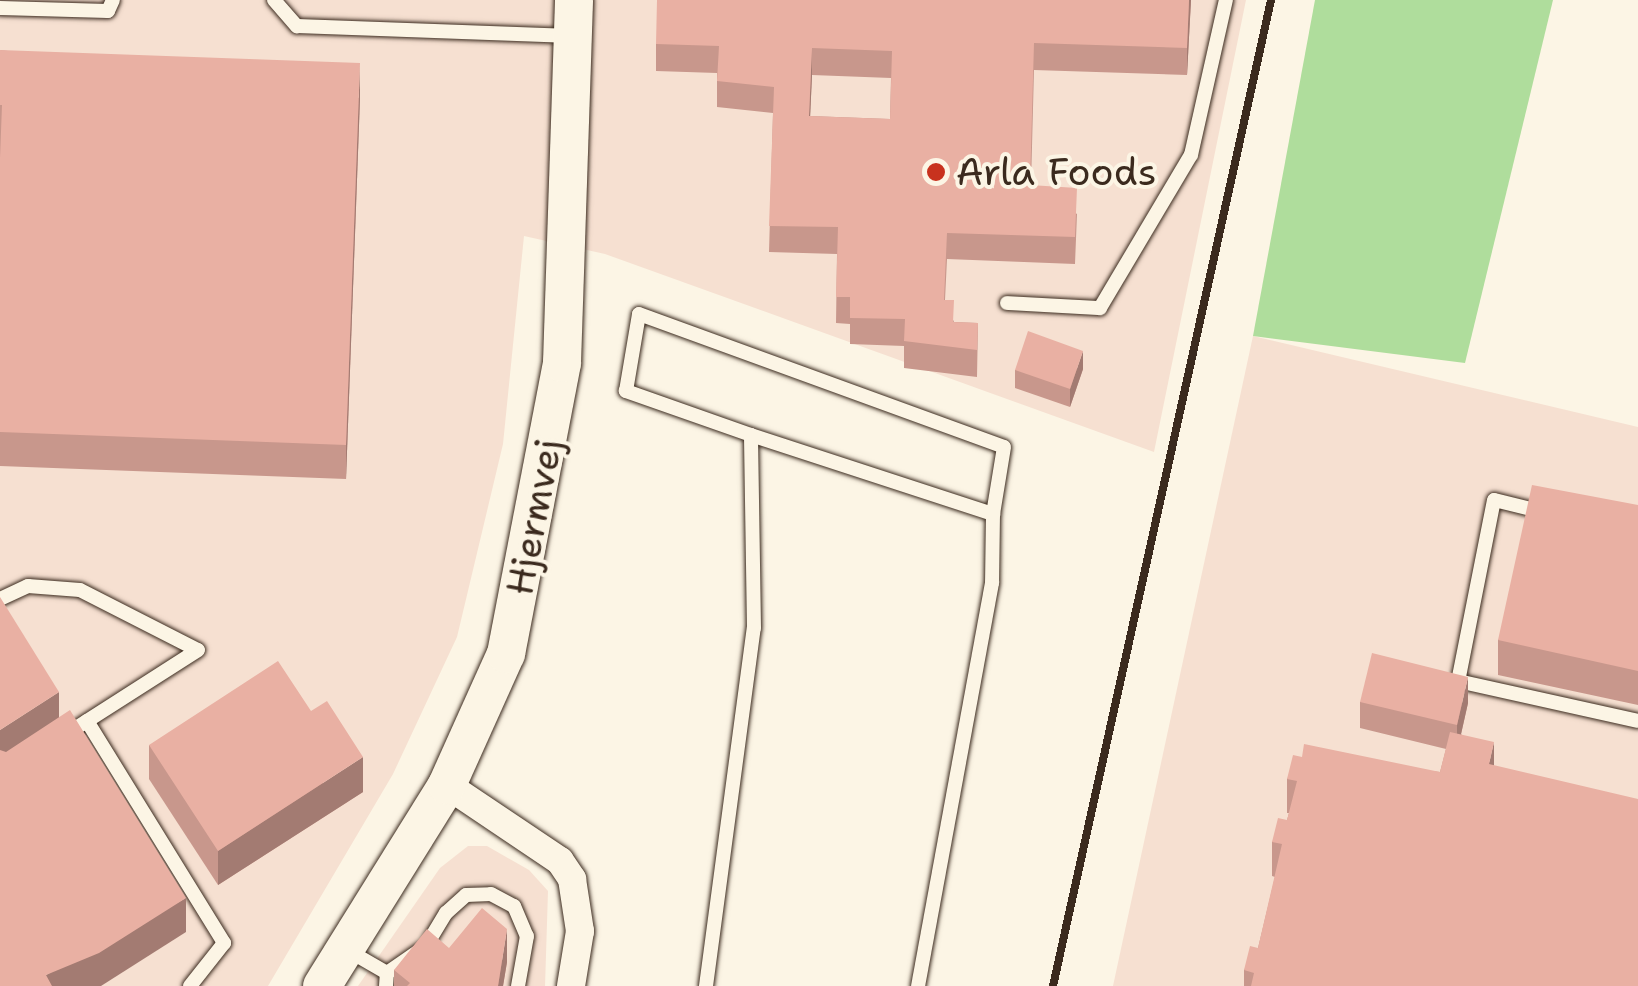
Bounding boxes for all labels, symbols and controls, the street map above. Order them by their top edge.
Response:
place label: Arla Foods [956,149,1156,195]
marker: Arla Foods [925,161,947,183]
street label: Hjermvej [497,435,571,599]

